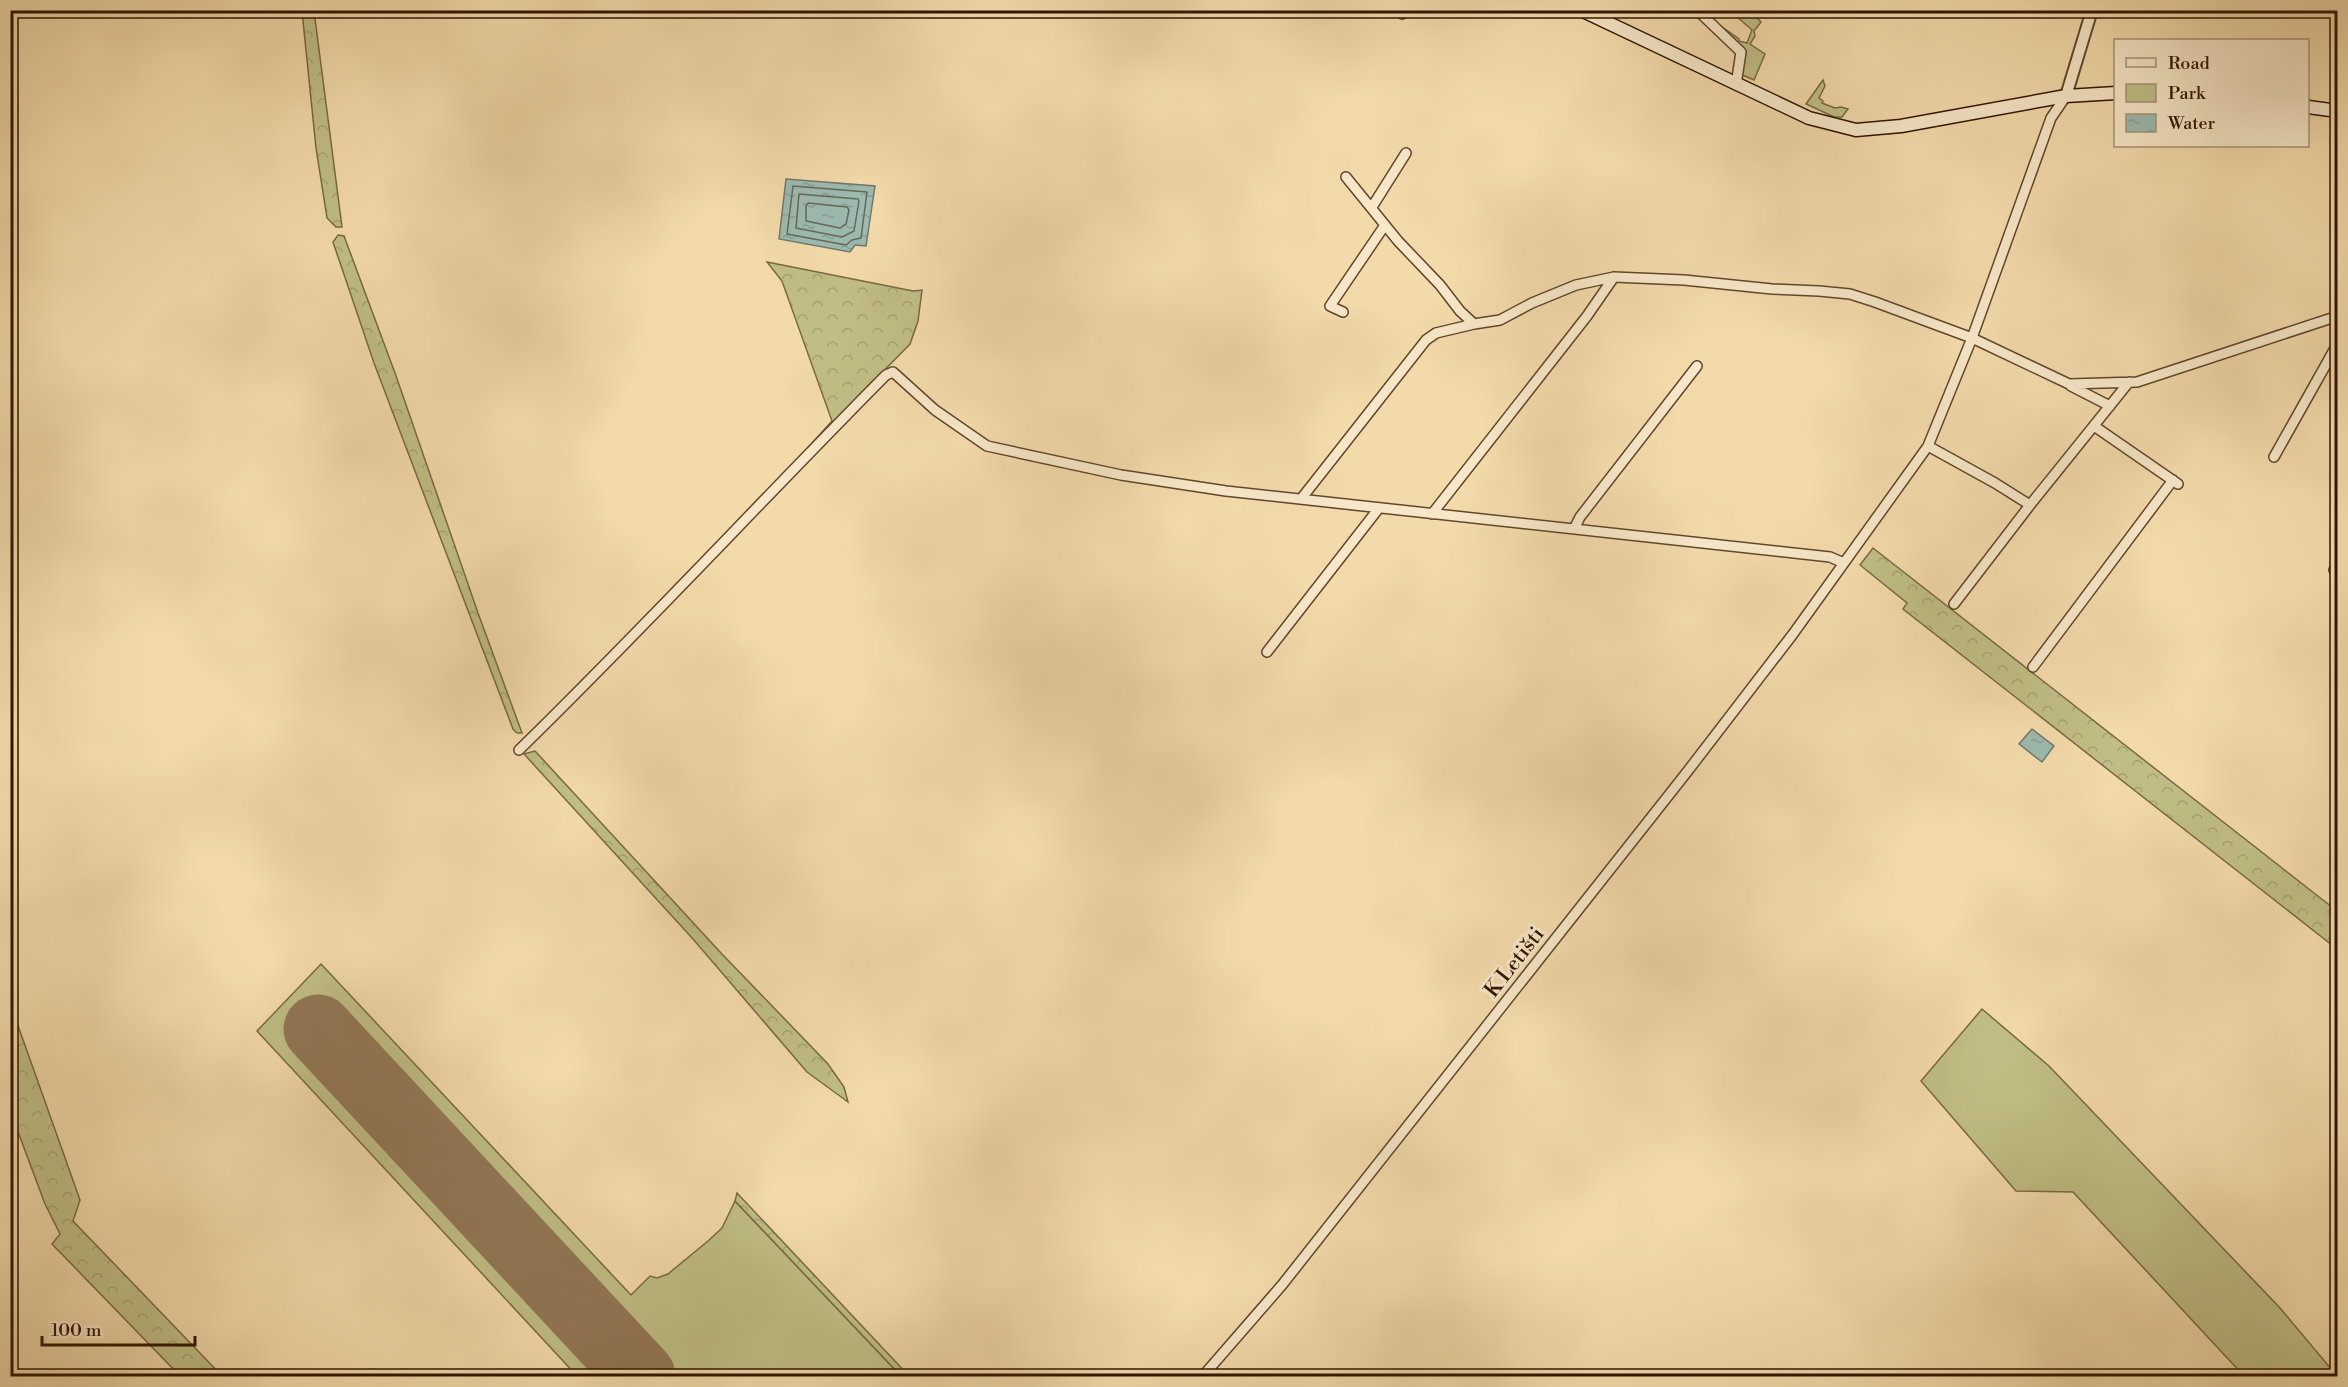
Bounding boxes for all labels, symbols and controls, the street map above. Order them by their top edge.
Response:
legend [2114,39,2309,147]
text: Road [2168,52,2211,75]
text: Park [2168,82,2207,105]
text: Water [2167,112,2216,135]
street label: K Letišti [1479,922,1550,1003]
scale bar [42,1309,195,1347]
text: 100 m [51,1319,102,1342]

